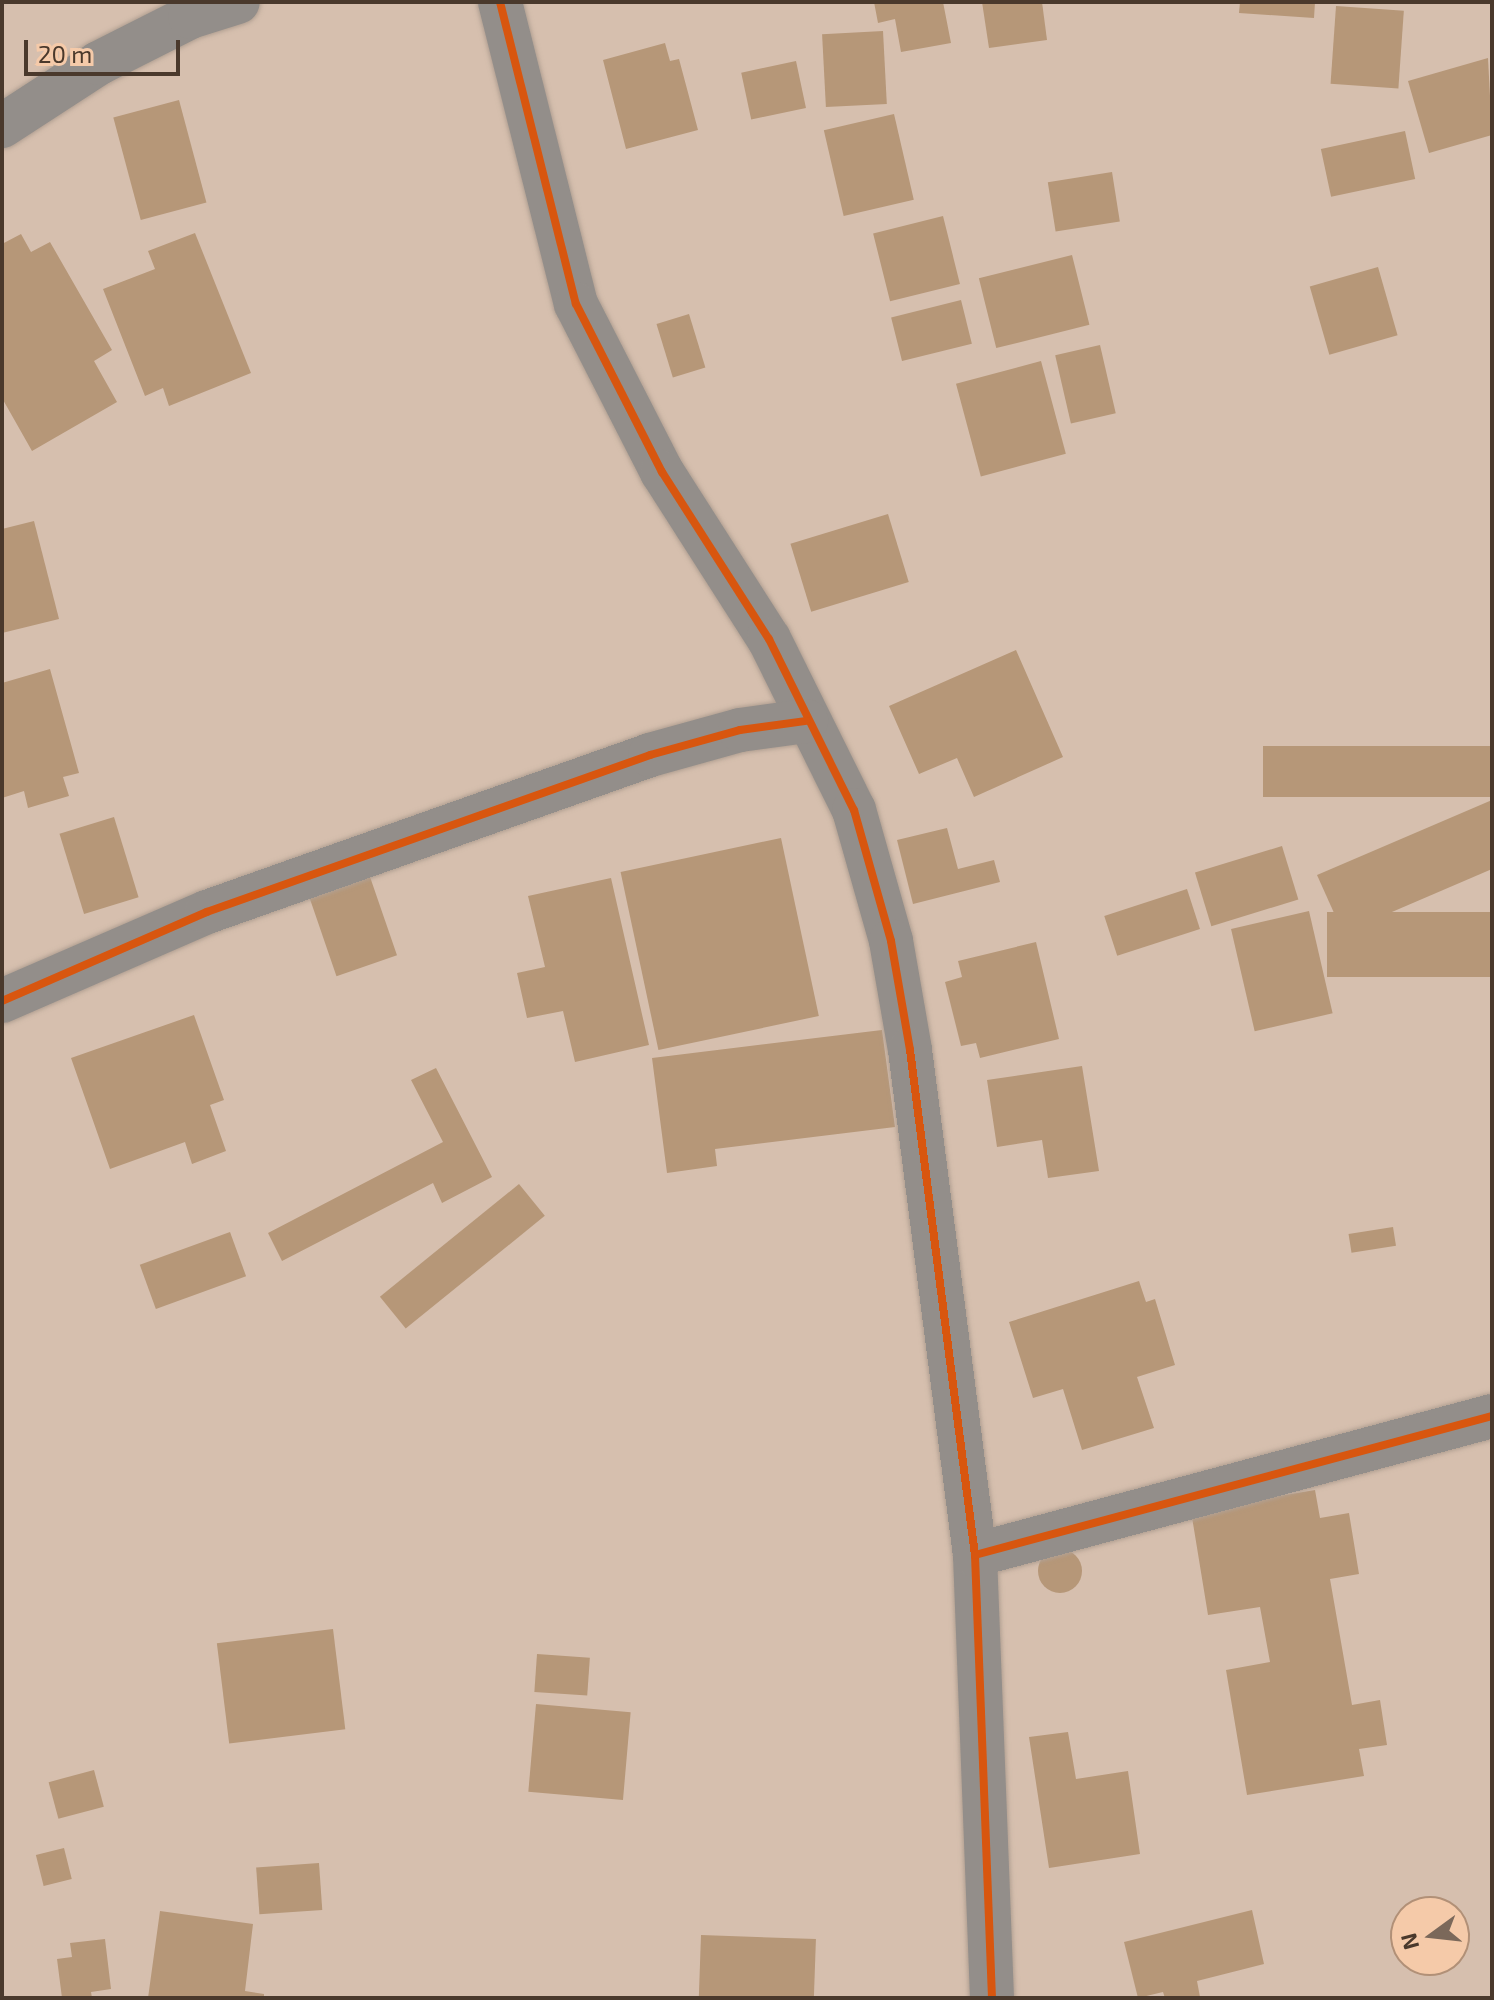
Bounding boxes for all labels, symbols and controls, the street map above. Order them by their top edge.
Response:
scale bar [28,24,184,74]
text: 20 m [38,39,92,68]
north arrow [1390,1896,1470,1976]
text: N [1394,1931,1423,1953]

